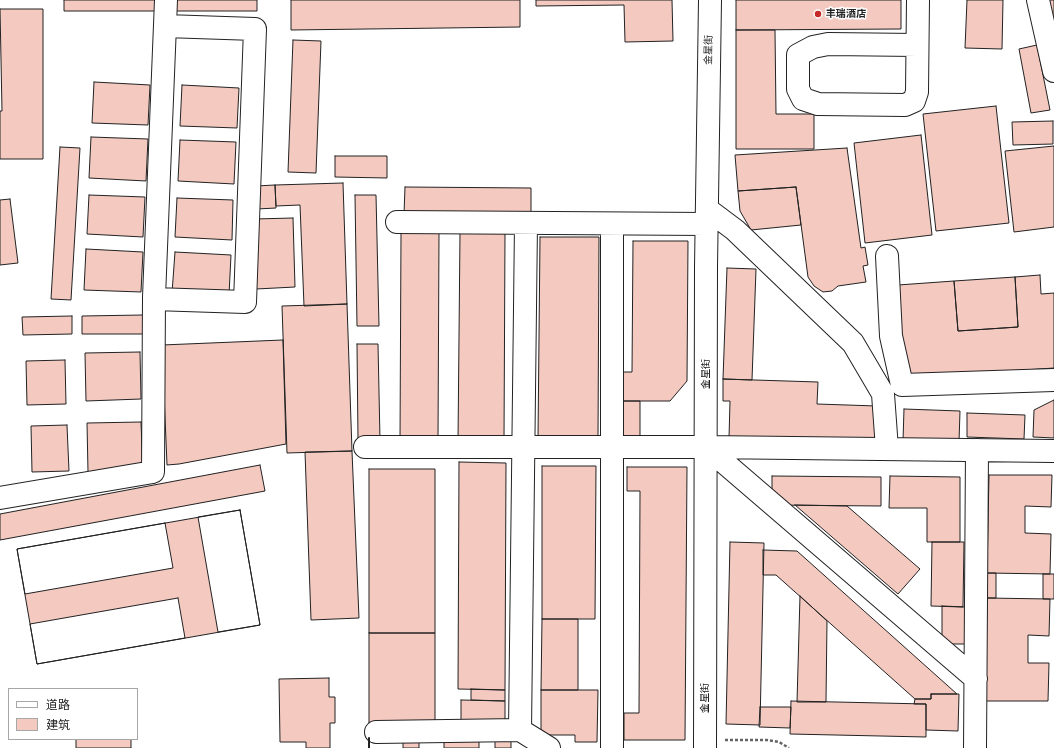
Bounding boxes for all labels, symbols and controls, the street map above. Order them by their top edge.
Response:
place label: 丰瑞酒店 [826,8,866,20]
marker: 丰瑞酒店 [813,9,823,19]
street label: 金星街 [703,35,715,65]
street label: 金星街 [700,359,712,389]
street label: 金星街 [699,683,711,713]
legend [8,688,138,740]
text: 道路 [46,697,70,713]
text: 建筑 [46,717,70,733]

